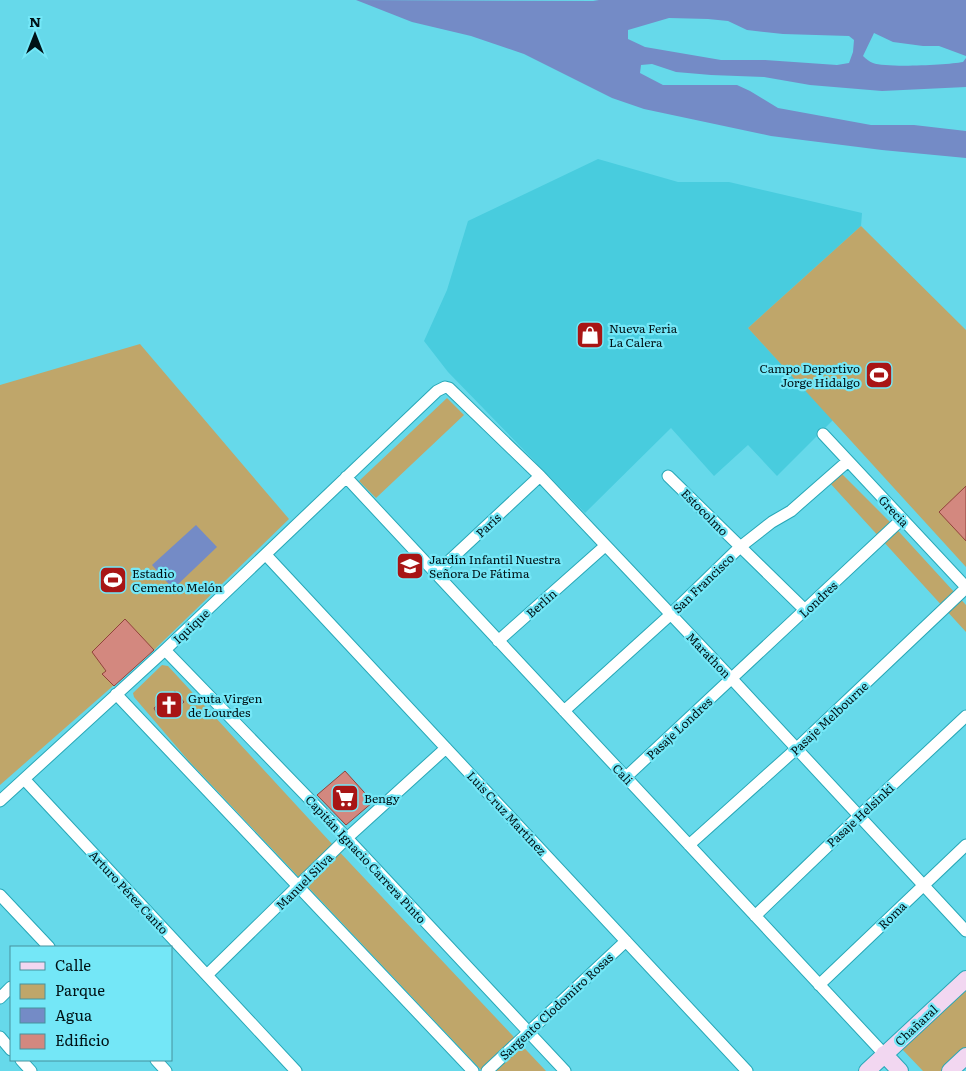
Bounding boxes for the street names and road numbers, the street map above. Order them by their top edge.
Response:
street label: Estocolmo [677,484,733,540]
street label: Grecia [875,491,914,531]
street label: París [471,508,505,541]
street label: San Francisco [668,549,738,617]
street label: Londres [795,576,842,622]
street label: Berlín [522,585,560,621]
street label: Iquique [169,604,213,648]
street label: Marathon [683,628,735,682]
street label: Pasaje Melbourne [786,677,872,759]
street label: Pasaje Londres [642,692,716,763]
street label: Cali [609,760,637,788]
street label: Luis Cruz Martínez [463,767,551,859]
street label: Pasaje Helsinki [822,779,898,851]
street label: Capitán Ignacio Carrera Pinto [302,791,430,927]
street label: Arturo Pérez Canto [85,846,173,938]
street label: Manuel Silva [271,848,337,914]
street label: Roma [874,897,911,933]
street label: Sargento Clodomiro Rosas [495,948,617,1064]
street label: Chañaral [890,1000,942,1050]

